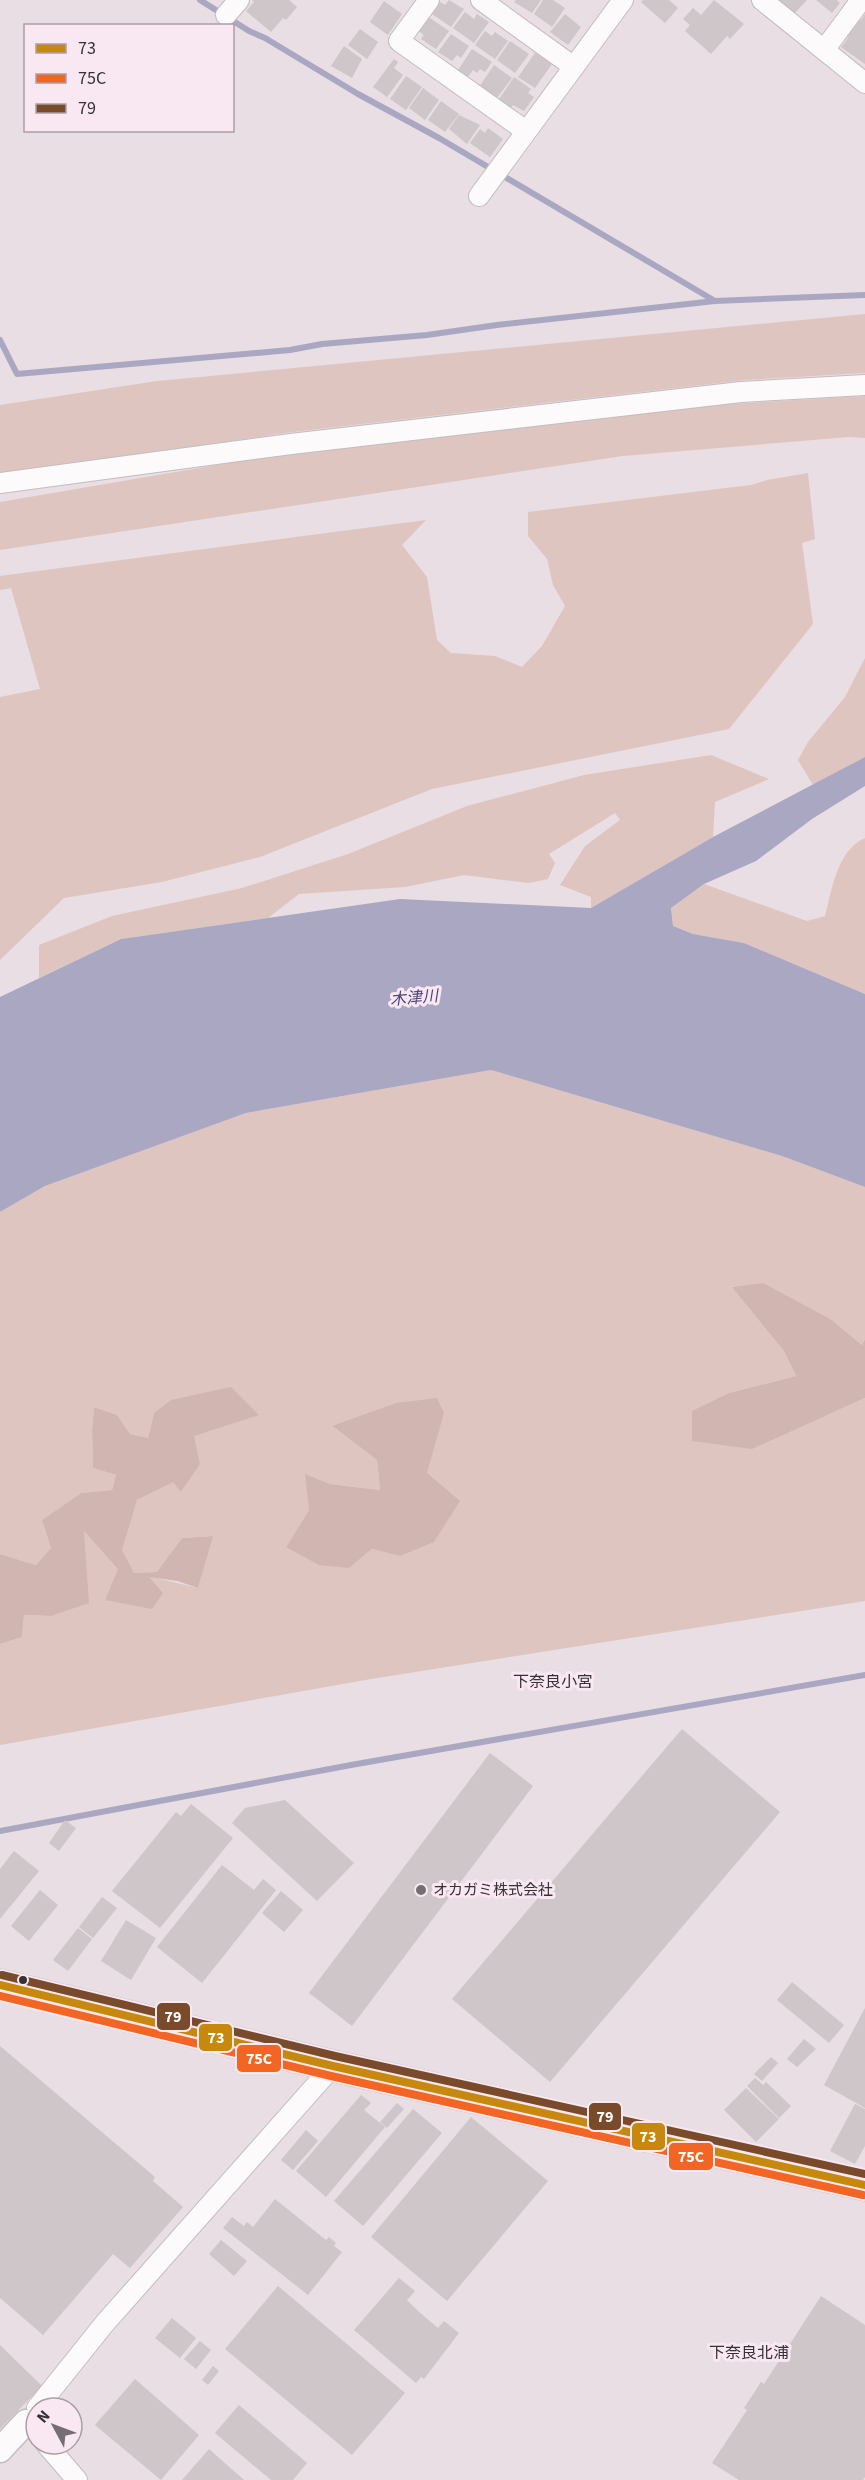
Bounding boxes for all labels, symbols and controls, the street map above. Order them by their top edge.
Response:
legend [24,24,234,132]
text: 73 [78,36,96,61]
text: 75C [78,66,106,91]
text: 79 [78,96,96,121]
water label: 木津川 [389,985,441,1011]
district label: 下奈良小宮 [513,1671,593,1693]
place label: オカガミ株式会社 [433,1880,553,1901]
marker: オカガミ株式会社 [414,1883,428,1897]
unlabelled marker [17,1974,29,1986]
line badge: 79 [156,2002,191,2031]
text: 79 [165,2006,181,2028]
line badge: 73 [198,2023,233,2052]
text: 73 [208,2027,224,2049]
line badge: 75C [236,2044,282,2073]
text: 75C [246,2048,272,2070]
line badge: 79 [588,2102,622,2131]
text: 79 [597,2106,613,2128]
line badge: 73 [631,2122,666,2151]
text: 73 [640,2126,656,2148]
line badge: 75C [668,2142,714,2171]
text: 75C [678,2146,704,2168]
district label: 下奈良北浦 [709,2342,789,2364]
north arrow [24,2396,84,2456]
text: N [32,2406,55,2428]

